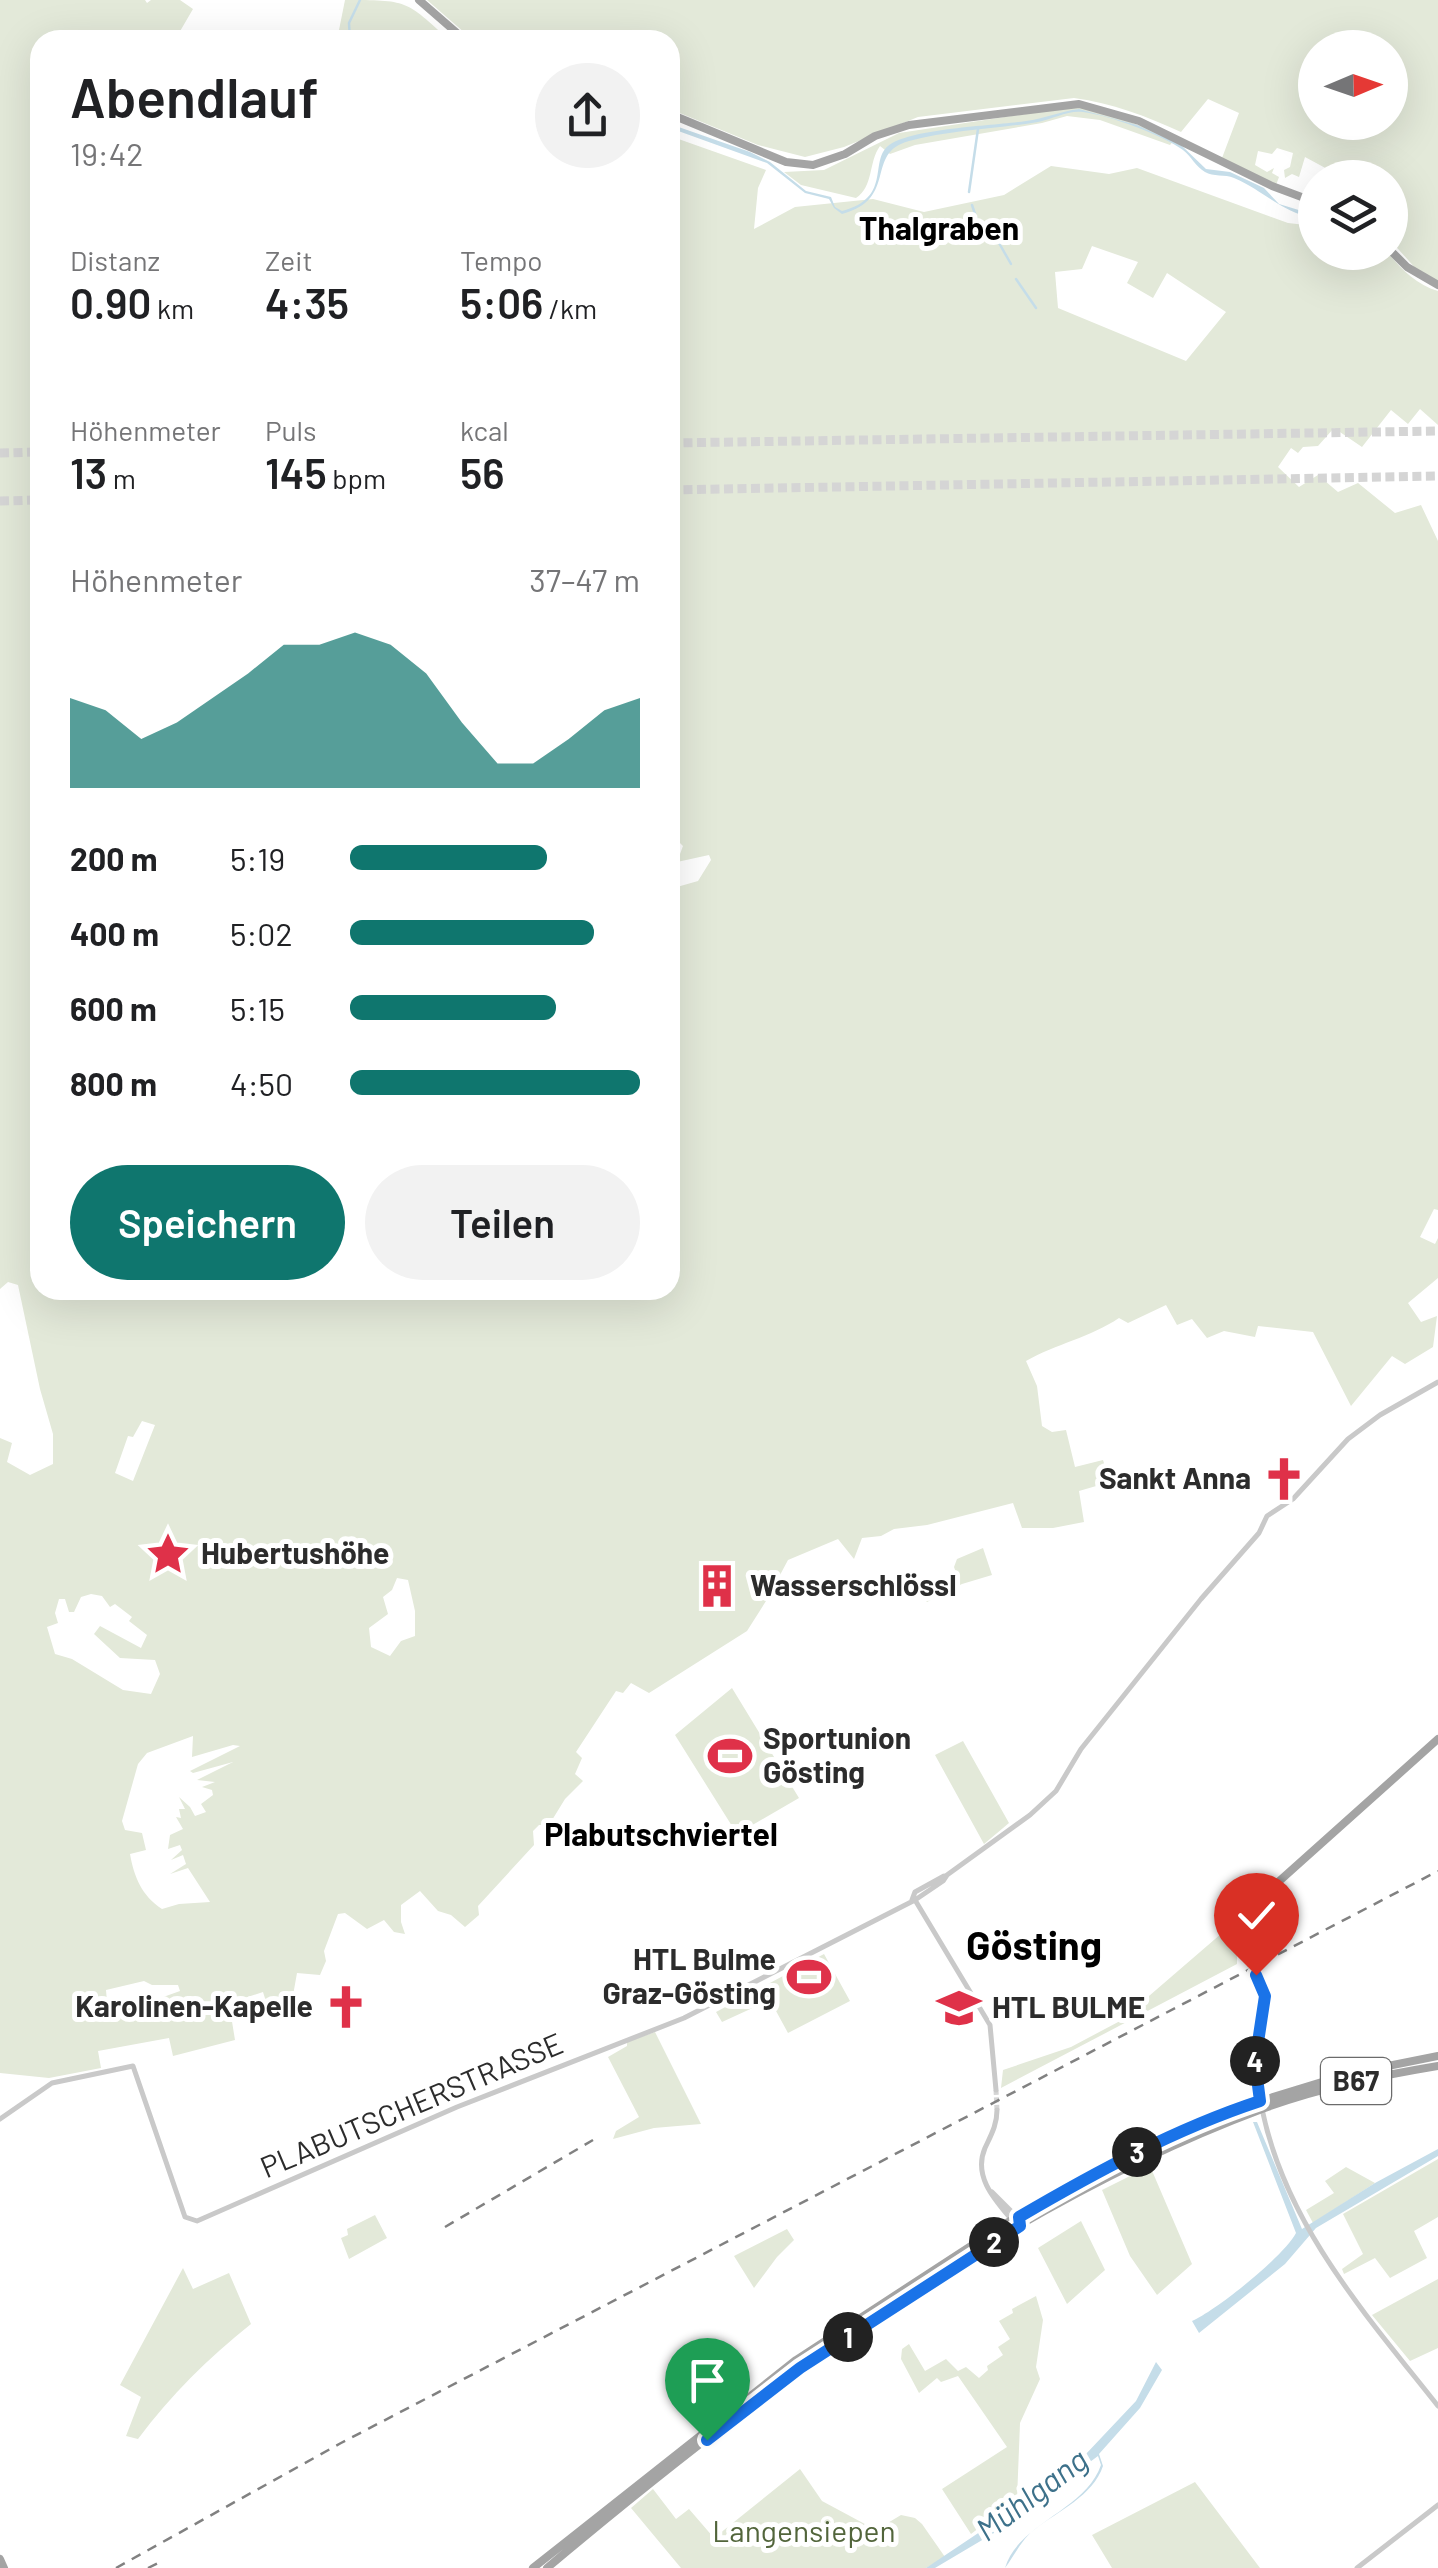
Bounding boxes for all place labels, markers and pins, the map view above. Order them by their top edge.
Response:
church icon: Sankt Anna [1260,1455,1308,1503]
place label: Sankt Anna [1099,1459,1251,1495]
place icon: Hubertushöhe [144,1530,192,1578]
place label: Hubertushöhe [201,1534,389,1570]
building icon: Wasserschlössl [693,1562,741,1610]
place label: Wasserschlössl [750,1566,957,1602]
place label: Sportunion Gösting [763,1719,911,1789]
sports icon: Sportunion Gösting [706,1732,754,1780]
pin [1214,1873,1299,1976]
place label: HTL Bulme Graz-Gösting [602,1940,776,2010]
sports icon: HTL Bulme Graz-Gösting [785,1953,833,2001]
church icon: Karolinen-Kapelle [322,1983,370,2031]
school or university icon: HTL BULME [935,1984,983,2032]
place label: Karolinen-Kapelle [75,1987,313,2023]
place label: HTL BULME [992,1988,1145,2024]
pin: 4 [1230,2036,1280,2086]
pin: 3 [1112,2127,1162,2177]
pin: 2 [969,2217,1019,2267]
pin: 1 [823,2312,873,2362]
pin [665,2338,750,2441]

